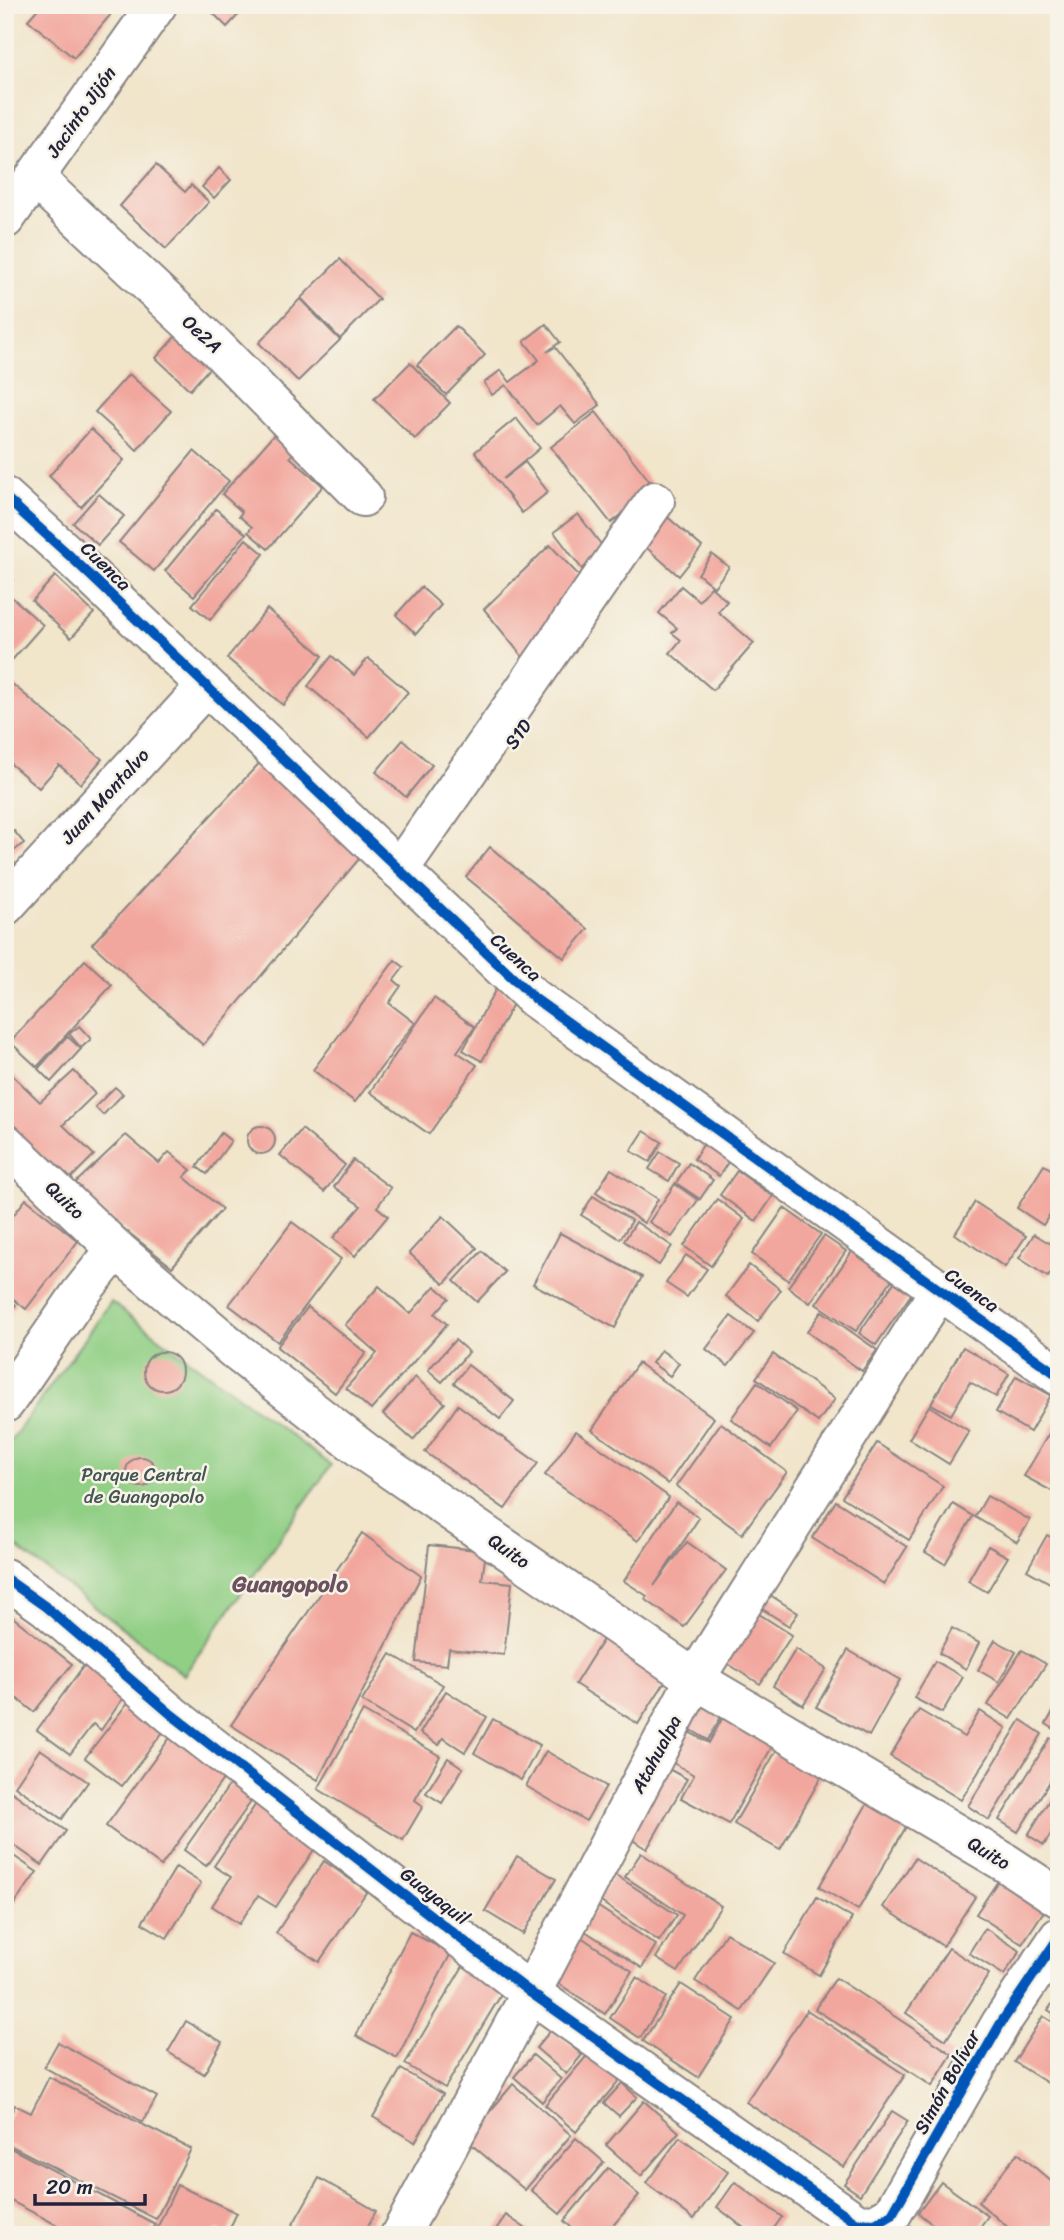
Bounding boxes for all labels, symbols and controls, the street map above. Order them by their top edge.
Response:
street label: Jacinto Jijón [37,59,125,166]
street label: Oe2A [174,306,230,362]
street label: Cuenca [73,533,140,599]
street label: S1D [495,711,541,756]
street label: Juan Montalvo [52,740,158,853]
street label: Cuenca [482,924,550,990]
street label: Quito [37,1172,93,1228]
street label: Cuenca [938,1259,1007,1322]
park label: Parque Central de Guangopolo [81,1458,207,1513]
street label: Quito [481,1524,537,1578]
district label: Guangopolo [231,1564,348,1605]
street label: Atahualpa [621,1708,691,1800]
street label: Quito [961,1827,1017,1879]
street label: Guayaquil [393,1858,478,1934]
street label: Simón Bolívar [905,2023,990,2140]
scale bar [35,2163,145,2207]
text: 20 m [46,2168,93,2206]

